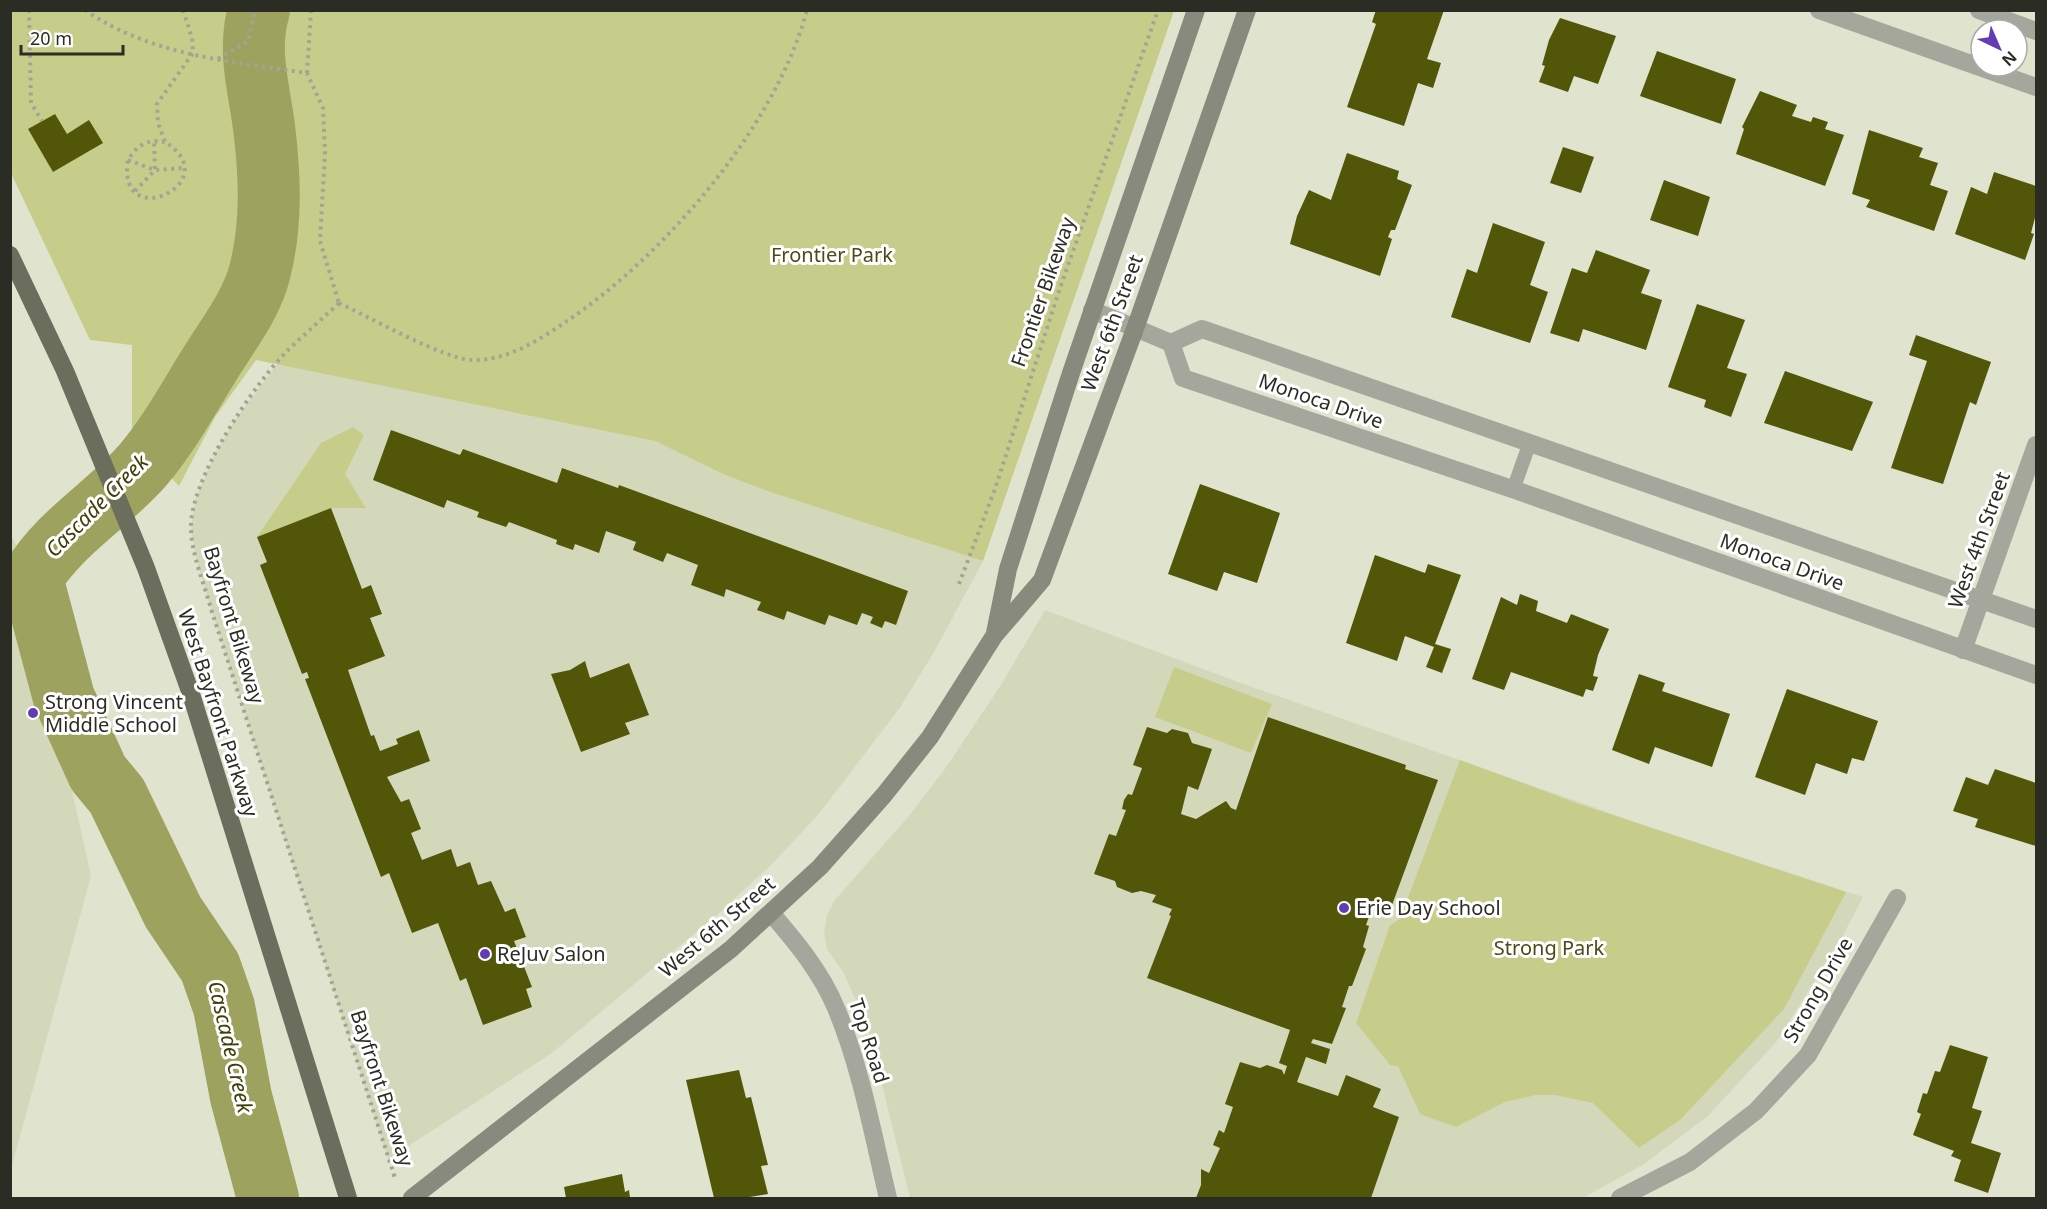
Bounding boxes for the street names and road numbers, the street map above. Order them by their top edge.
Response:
street label: Frontier Bikeway [1004,213,1081,370]
street label: West 6th Street [1074,251,1149,395]
street label: Monoca Drive [1255,367,1387,434]
street label: West 4th Street [1941,468,2016,612]
street label: Monoca Drive [1716,527,1848,596]
street label: Bayfront Bikeway [198,543,271,707]
street label: West Bayfront Parkway [172,606,265,821]
street label: West 6th Street [653,870,780,983]
street label: Strong Drive [1777,932,1859,1047]
street label: Top Road [843,995,896,1087]
street label: Bayfront Bikeway [344,1006,421,1170]

